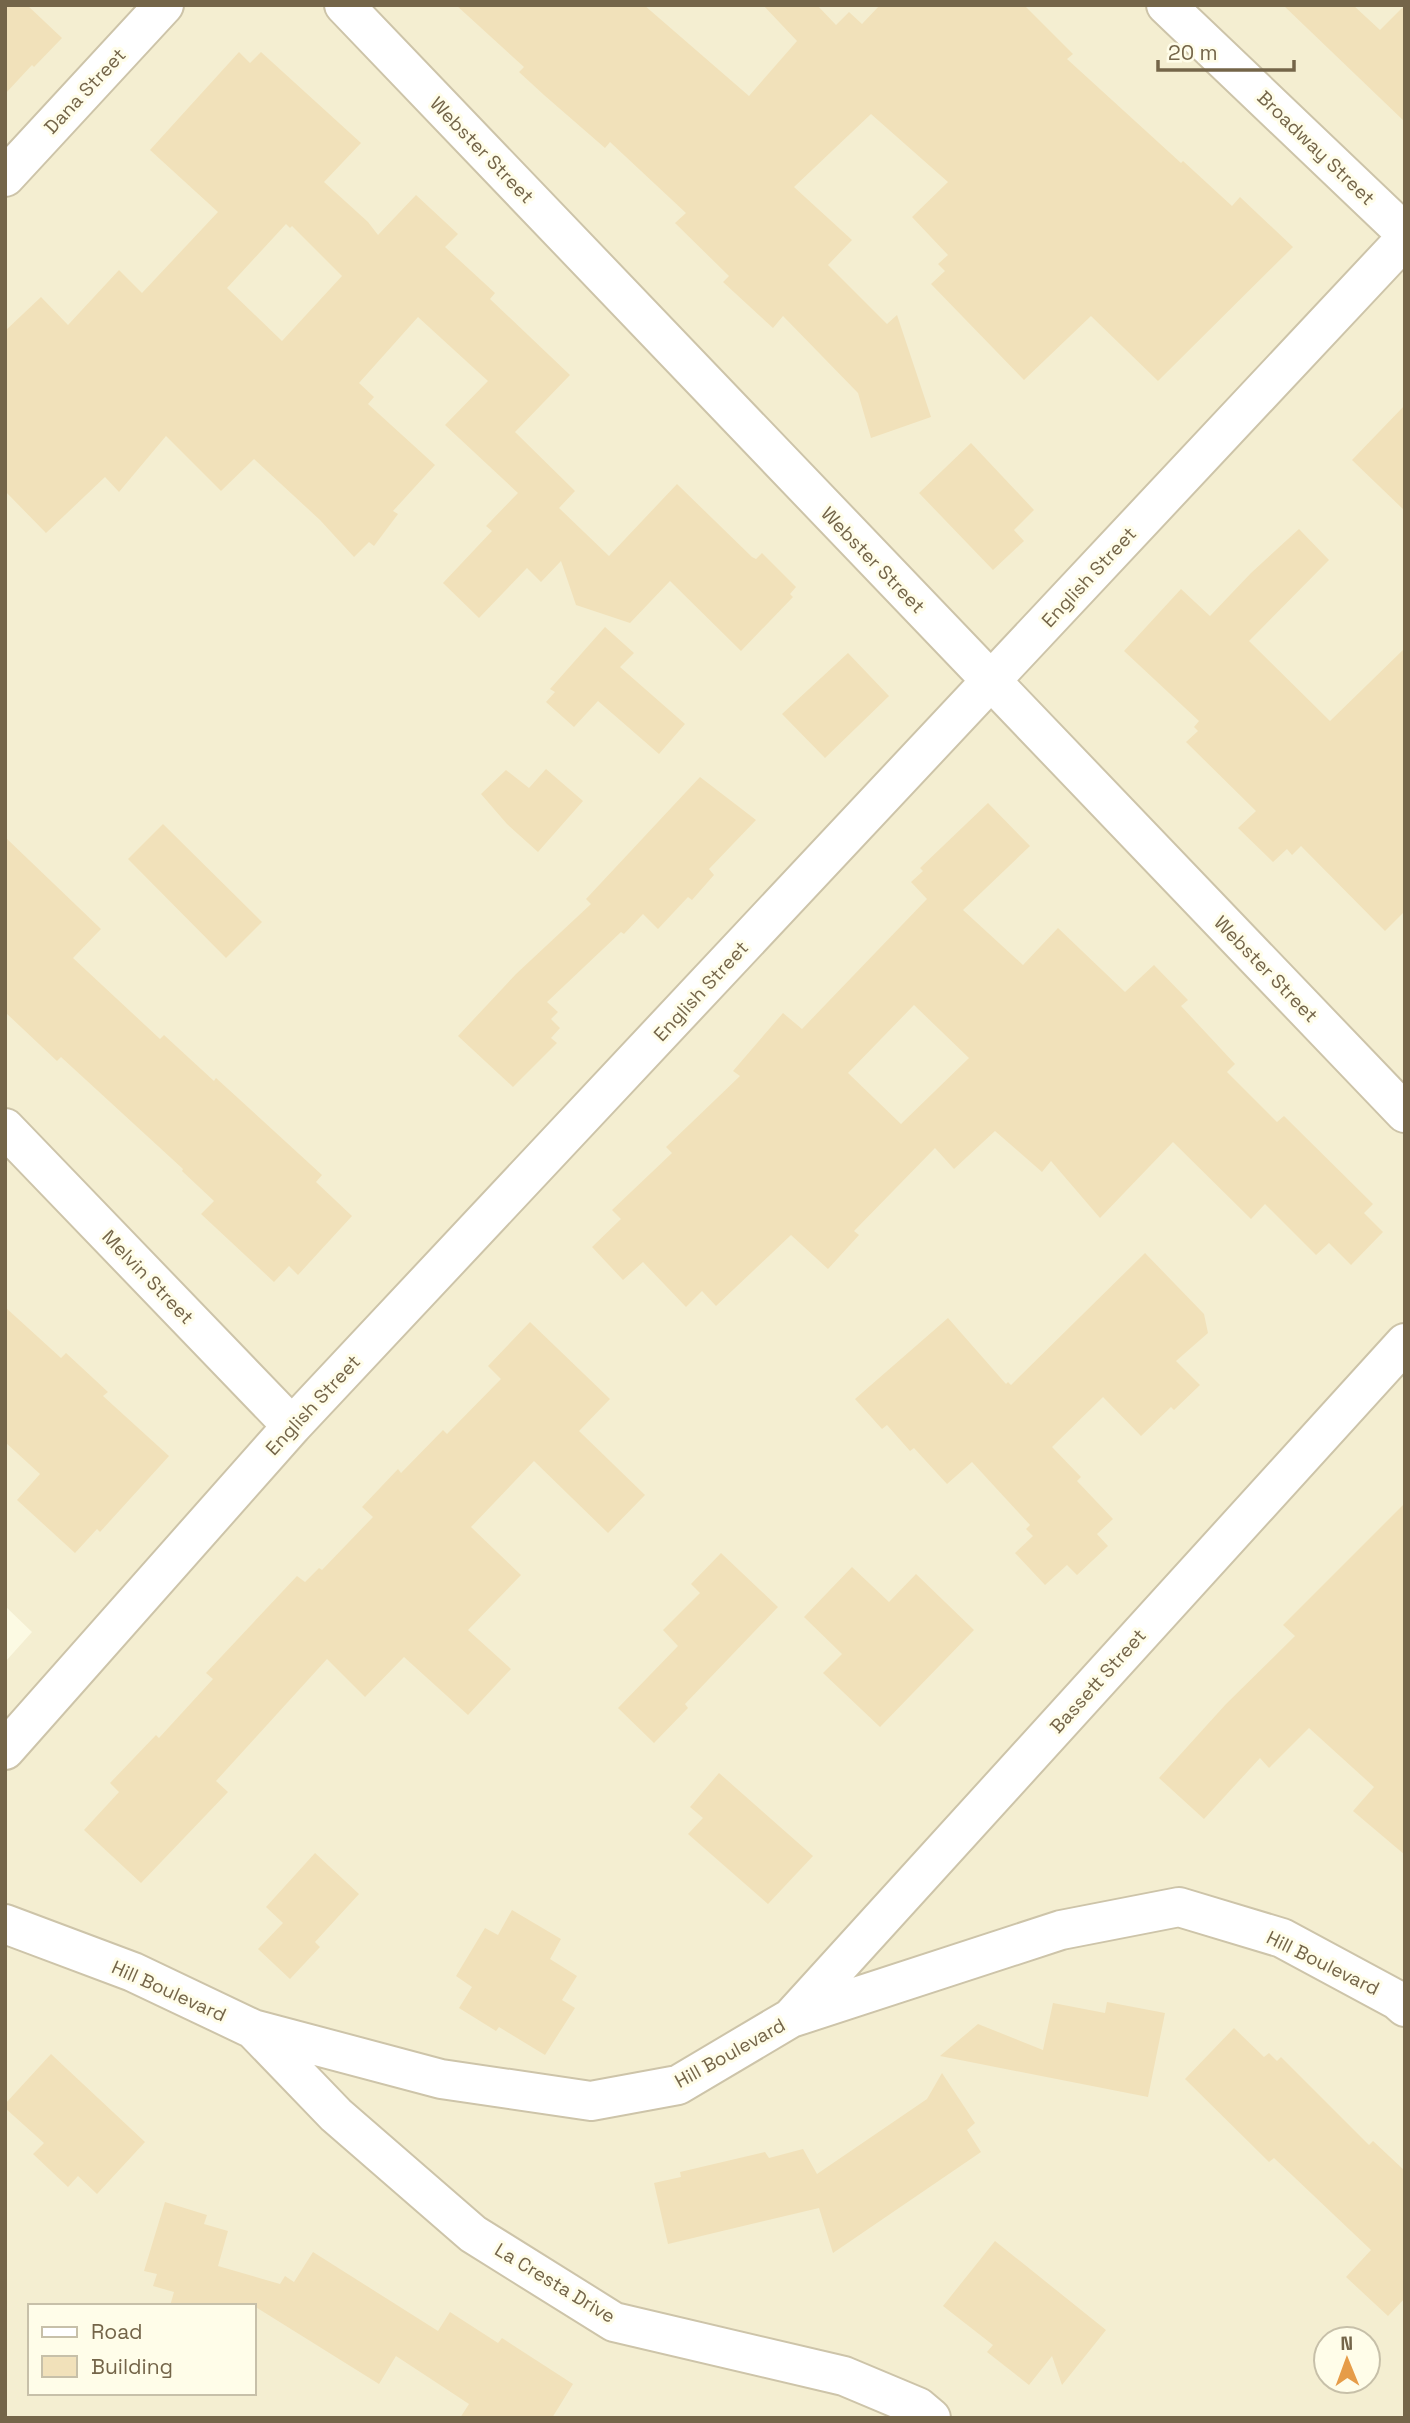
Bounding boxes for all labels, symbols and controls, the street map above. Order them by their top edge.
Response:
scale bar [1158,28,1294,72]
text: 20 m [1168,39,1218,66]
street label: Dana Street [39,43,131,139]
street label: Broadway Street [1252,85,1380,211]
street label: Webster Street [425,91,539,209]
street label: Webster Street [816,501,930,619]
street label: English Street [1036,521,1142,633]
street label: Webster Street [1209,910,1323,1028]
street label: English Street [648,935,754,1047]
street label: Melvin Street [97,1224,199,1330]
street label: English Street [260,1349,366,1461]
street label: Bassett Street [1044,1623,1152,1739]
street label: Hill Boulevard [1262,1925,1384,2001]
street label: Hill Boulevard [108,1955,230,2027]
street label: Hill Boulevard [670,2012,790,2094]
street label: La Cresta Drive [490,2237,620,2329]
legend [28,2304,256,2395]
text: Road [91,2318,143,2345]
north arrow [1312,2325,1382,2395]
text: N [1340,2331,1353,2356]
text: Building [91,2353,173,2380]

